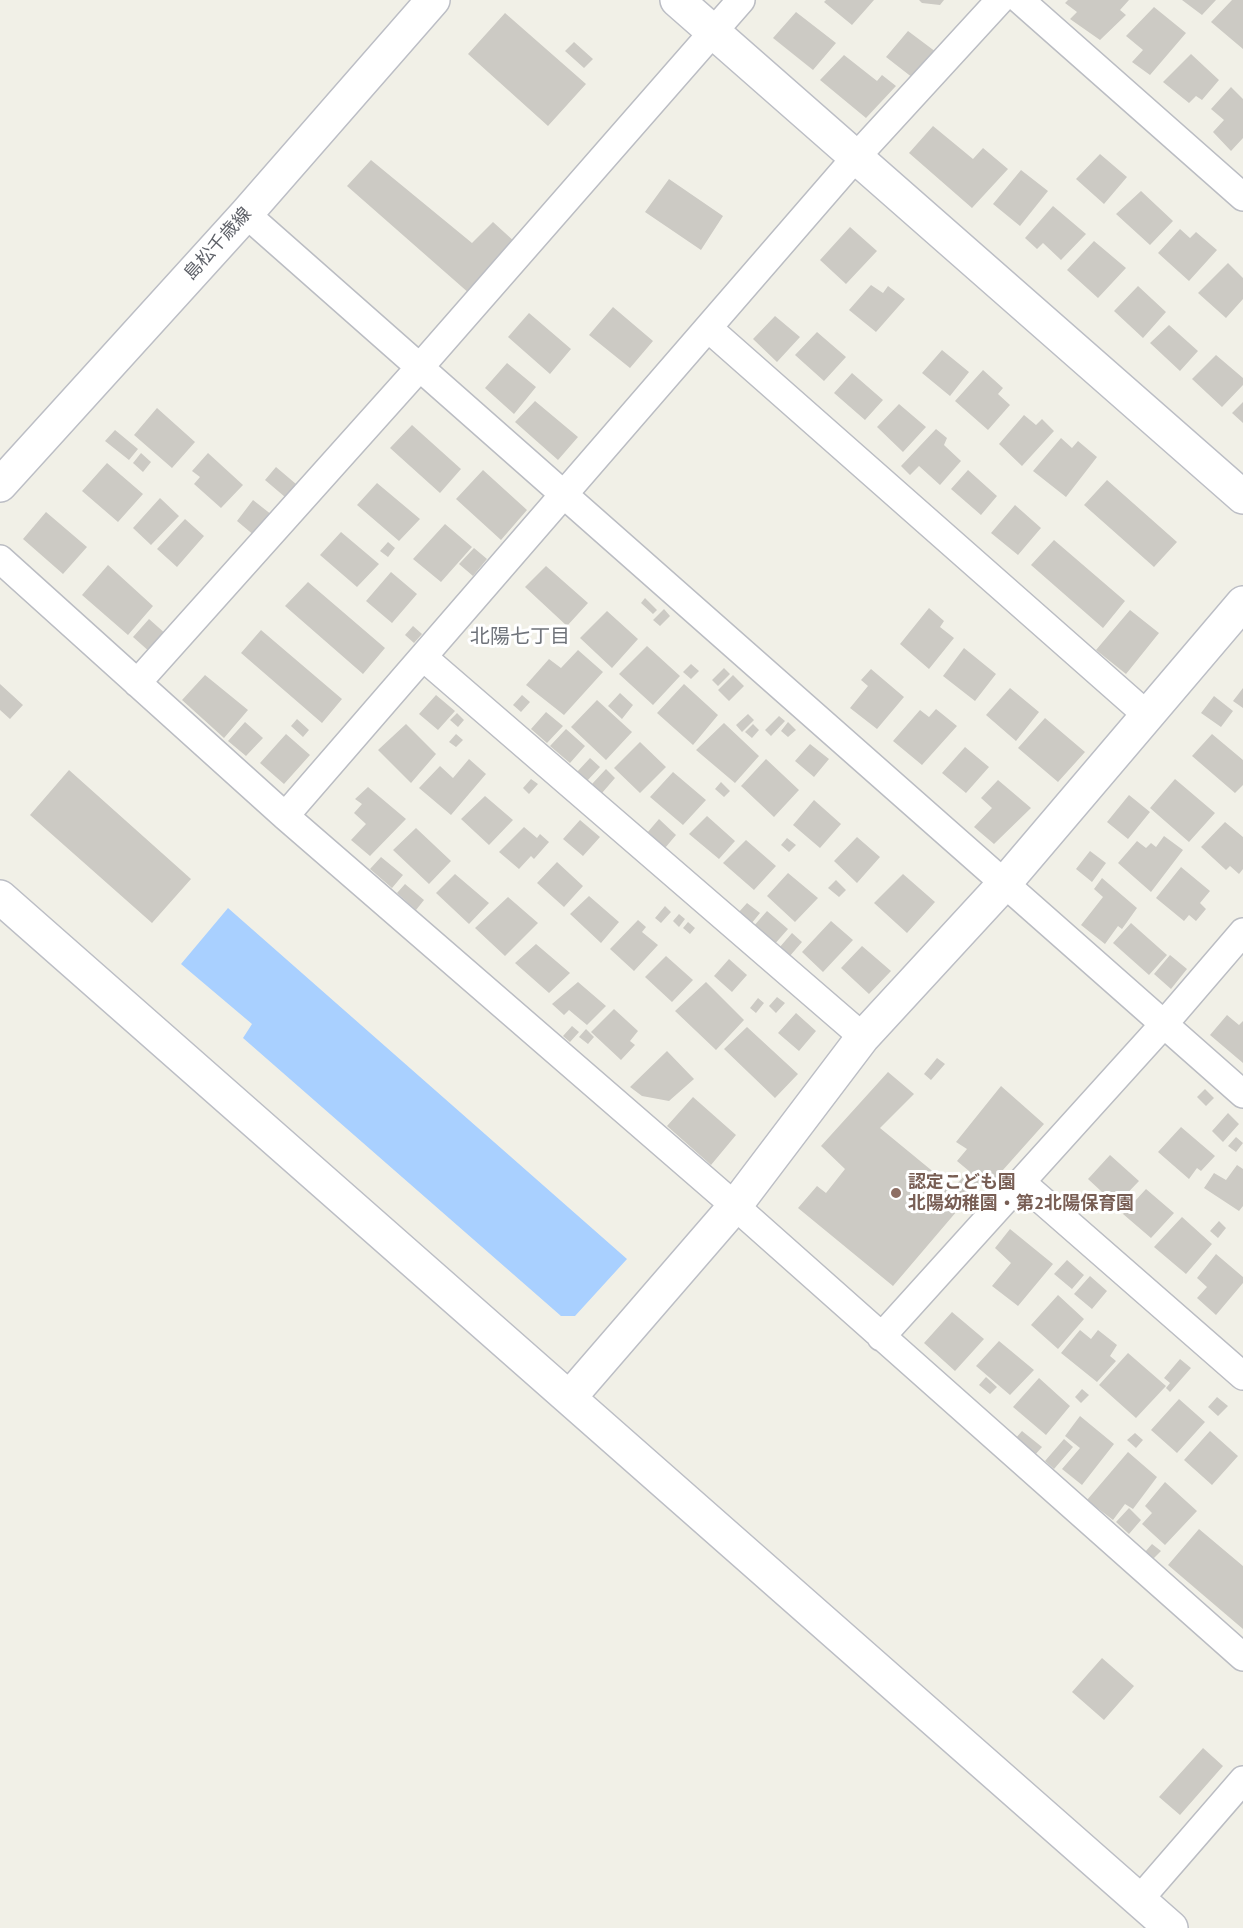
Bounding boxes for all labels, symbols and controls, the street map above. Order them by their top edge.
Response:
street label: 島松千歳線 [180,203,256,285]
district label: 北陽七丁目 [470,625,570,649]
place label: 認定こども園 北陽幼稚園・第2北陽保育園 [908,1172,1134,1214]
marker: 認定こども園 北陽幼稚園・第2北陽保育園 [889,1186,903,1200]

